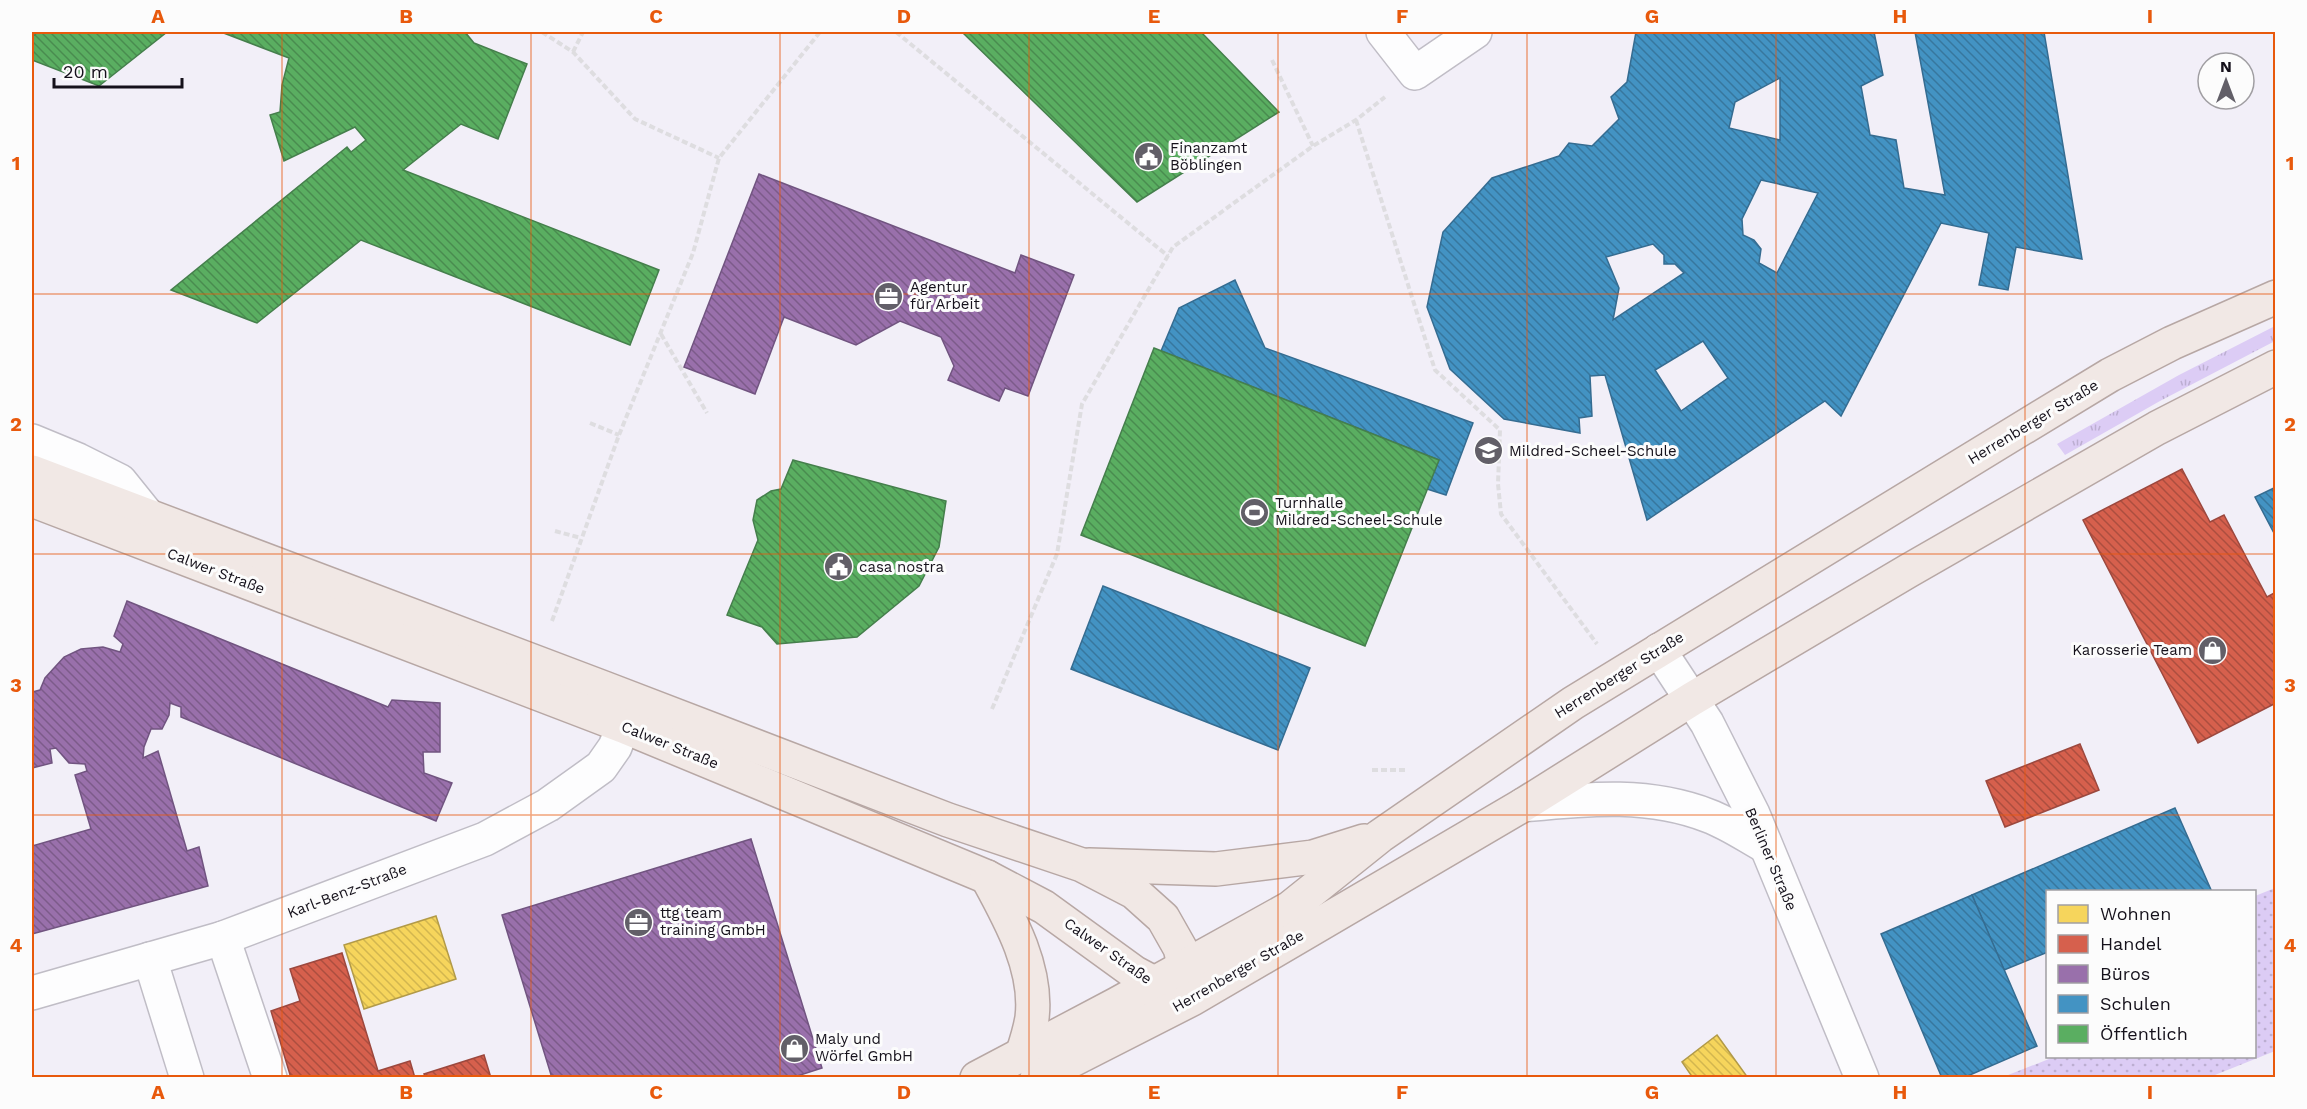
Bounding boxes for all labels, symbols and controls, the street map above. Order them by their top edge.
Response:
text: A [151,4,165,28]
text: B [399,4,413,28]
text: C [649,4,663,28]
text: D [897,4,911,28]
text: E [1148,4,1160,28]
text: F [1396,4,1408,28]
text: G [1645,4,1659,28]
text: H [1893,4,1907,28]
text: I [2147,4,2153,28]
scale bar [54,51,182,89]
north arrow [2196,51,2256,111]
text: N [2220,57,2232,76]
text: 20 m [63,61,108,82]
place label: Finanzamt Böblingen [1170,139,1248,174]
public building icon: Finanzamt Böblingen [1133,141,1165,173]
text: 1 [12,151,20,175]
text: 1 [2286,151,2294,175]
place label: Agentur für Arbeit [910,278,981,313]
office icon: Agentur für Arbeit [873,280,905,312]
street label: Herrenberger Straße [1964,376,2102,468]
text: 2 [10,412,22,436]
text: 2 [2284,412,2296,436]
school or university icon: Mildred-Scheel-Schule [1472,435,1504,467]
place label: Mildred-Scheel-Schule [1509,442,1677,460]
place label: Turnhalle Mildred-Scheel-Schule [1275,494,1443,529]
sports icon: Turnhalle Mildred-Scheel-Schule [1238,496,1270,528]
street label: Calwer Straße [165,544,267,598]
public building icon: casa nostra [822,551,854,583]
place label: casa nostra [859,558,944,576]
street label: Herrenberger Straße [1551,628,1687,722]
shop icon: Karosserie Team [2197,634,2229,666]
place label: Karosserie Team [2072,641,2192,659]
text: 3 [10,673,22,697]
text: 3 [2284,673,2296,697]
street label: Calwer Straße [619,717,721,773]
street label: Berliner Straße [1741,805,1801,913]
street label: Karl-Benz-Straße [285,860,409,922]
legend [2046,890,2256,1058]
text: Wohnen [2100,903,2171,924]
place label: ttg team training GmbH [660,904,766,939]
office icon: ttg team training GmbH [623,906,655,938]
street label: Calwer Straße [1061,914,1155,988]
street label: Herrenberger Straße [1169,926,1307,1016]
text: 4 [10,933,23,957]
text: Handel [2100,933,2162,954]
text: 4 [2284,933,2297,957]
text: Büros [2100,963,2150,984]
text: Schulen [2100,993,2171,1014]
text: Öffentlich [2100,1023,2188,1044]
place label: Maly und Wörfel GmbH [815,1030,913,1065]
shop icon: Maly und Wörfel GmbH [778,1032,810,1064]
text: A [151,1080,165,1104]
text: B [399,1080,413,1104]
text: C [649,1080,663,1104]
text: D [897,1080,911,1104]
text: E [1148,1080,1160,1104]
text: F [1396,1080,1408,1104]
text: G [1645,1080,1659,1104]
text: H [1893,1080,1907,1104]
text: I [2147,1080,2153,1104]

